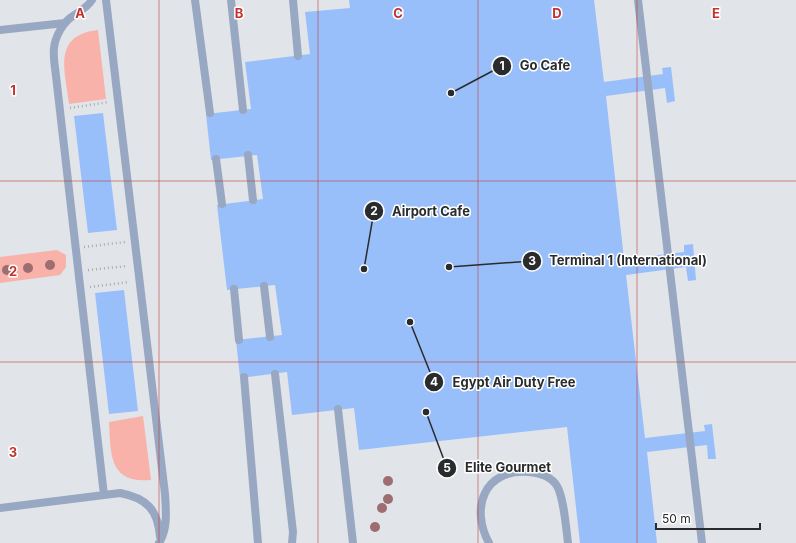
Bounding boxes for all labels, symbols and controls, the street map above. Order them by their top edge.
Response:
text: A [75,5,85,21]
text: B [235,5,244,21]
text: C [393,5,403,21]
text: D [552,5,562,21]
text: E [712,5,720,21]
callout: Go Cafe [492,53,579,78]
text: Go Cafe [520,57,571,73]
text: 1 [499,58,505,73]
text: 1 [10,82,16,98]
callout: Airport Cafe [364,199,478,224]
text: 2 [370,203,378,218]
text: Airport Cafe [392,203,470,219]
callout: Terminal 1 (International) [522,248,715,273]
text: Terminal 1 (International) [549,252,707,268]
text: 3 [528,253,536,268]
text: 2 [9,263,17,279]
callout: Egypt Air Duty Free [424,369,583,394]
text: 4 [430,374,438,389]
text: Egypt Air Duty Free [453,374,576,390]
text: 3 [9,444,17,460]
callout: Elite Gourmet [437,455,559,480]
text: Elite Gourmet [465,459,551,475]
text: 5 [443,460,451,475]
scale bar [656,505,760,531]
text: 50 m [662,511,691,526]

